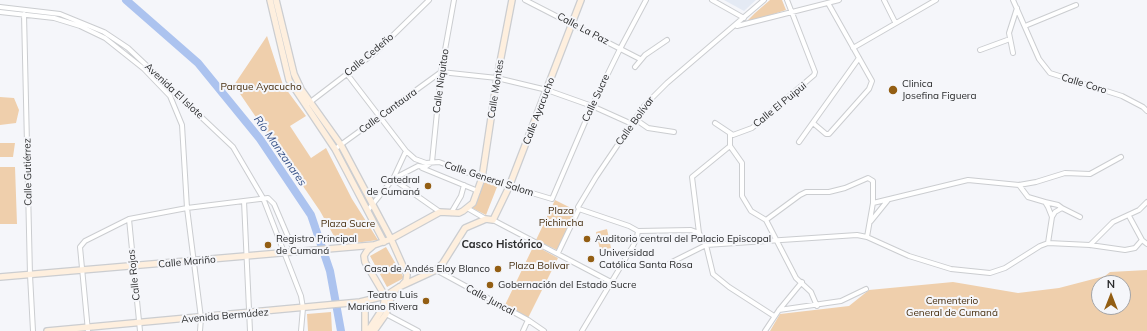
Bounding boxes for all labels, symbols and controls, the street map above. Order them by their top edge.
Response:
street label: Calle La Paz [555,10,611,48]
street label: Calle Cedeño [342,31,396,79]
street label: Calle Niquitao [431,48,451,114]
street label: Calle Montes [485,59,507,119]
street label: Avenida El Islote [142,61,206,121]
street label: Calle Coro [1060,71,1108,97]
street label: Calle Sucre [580,72,612,124]
street label: Calle Ayacucho [521,76,557,146]
place label: Clinica Josefina Figuera [902,78,976,102]
street label: Calle El Puipui [751,80,809,130]
park label: Parque Ayacucho [220,81,302,93]
marker: Clinica Josefina Figuera [887,84,899,96]
street label: Calle Cantaura [357,86,419,136]
street label: Calle Bolívar [613,94,657,148]
water label: Río Manzanares [251,113,309,189]
street label: Calle Gutiérrez [21,138,35,206]
street label: Calle General Salom [443,159,535,199]
place label: Catedral de Cumaná [367,174,420,198]
marker: Catedral de Cumaná [423,181,433,191]
park label: Plaza Pichincha [539,205,583,228]
park label: Plaza Sucre [321,218,375,230]
place label: Registro Principal de Cumaná [276,233,357,256]
place label: Auditorio central del Palacio Episcopal [595,233,771,245]
marker: Auditorio central del Palacio Episcopal [582,234,592,244]
district label: Casco Histórico [461,238,543,252]
marker: Registro Principal de Cumaná [263,240,273,250]
place label: Universidad Católica Santa Rosa [599,247,693,270]
street label: Calle Rojas [125,249,143,301]
street label: Calle Mariño [158,254,216,270]
marker: Universidad Católica Santa Rosa [586,254,596,264]
park label: Plaza Bolívar [509,260,569,272]
place label: Casa de Andés Eloy Blanco [364,263,490,275]
marker: Casa de Andés Eloy Blanco [493,264,503,274]
north arrow [1091,275,1131,315]
text: N [1107,277,1115,291]
place label: Gobernación del Estado Sucre [498,279,636,291]
marker: Gobernación del Estado Sucre [485,280,495,290]
street label: Calle Juncal [463,282,517,318]
place label: Teatro Luis Mariano Rivera [348,289,418,312]
park label: Cementerio General de Cumaná [906,295,998,318]
marker: Teatro Luis Mariano Rivera [421,296,431,306]
street label: Avenida Bermúdez [181,306,269,326]

